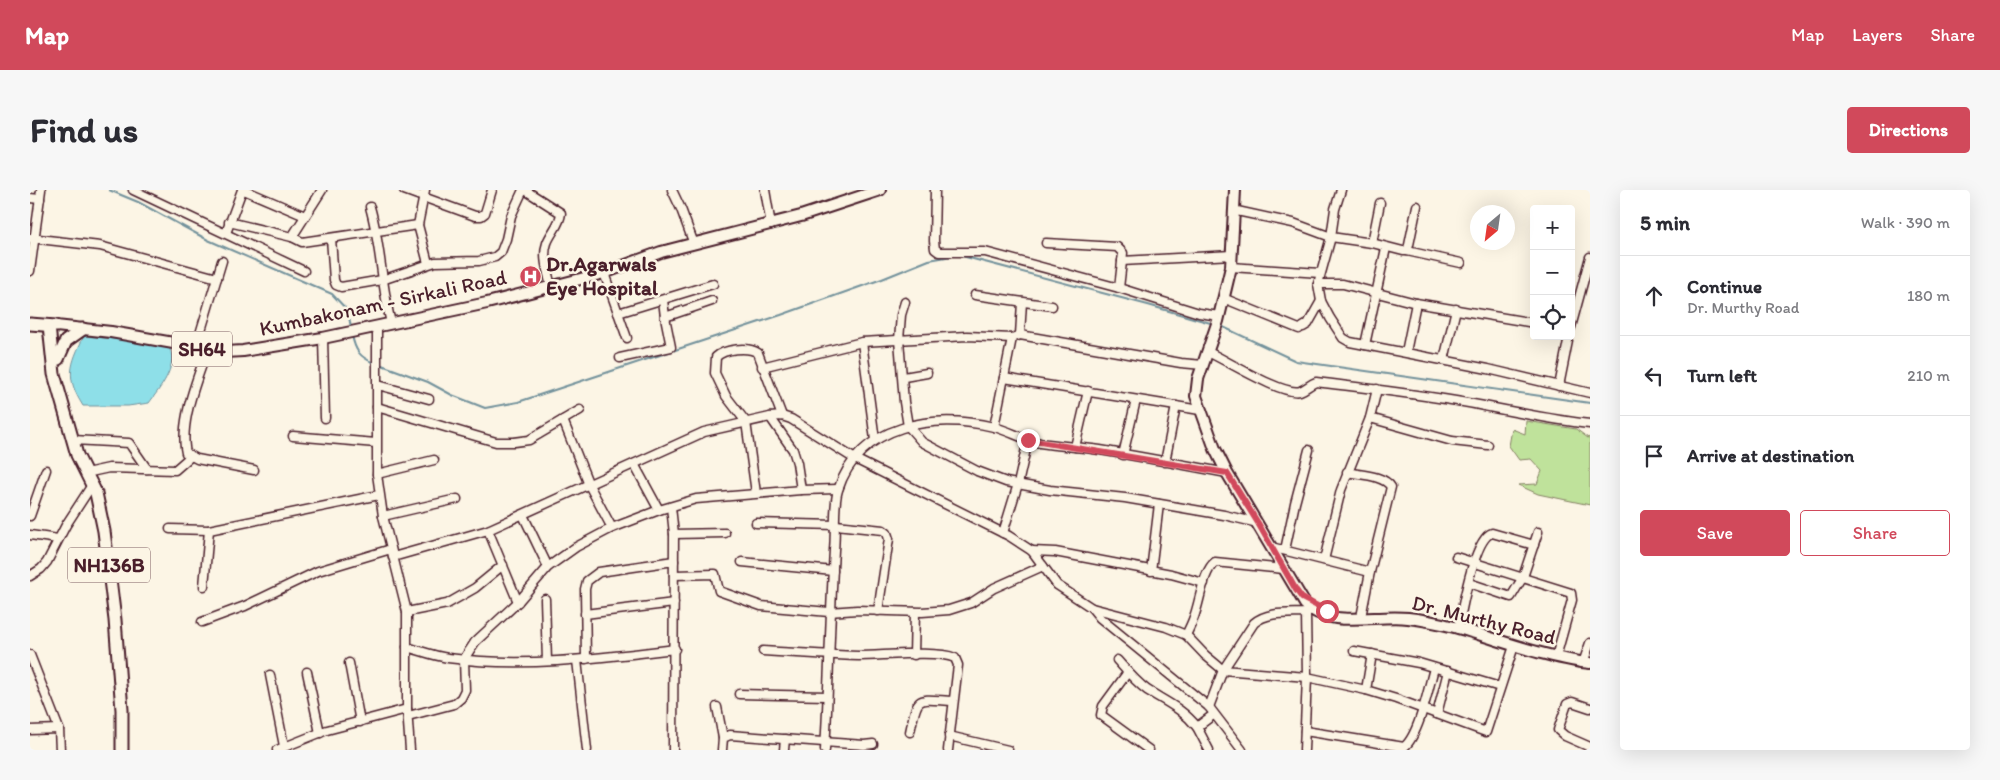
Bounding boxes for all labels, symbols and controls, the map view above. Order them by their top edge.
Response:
text: Map [25,21,69,50]
text: Map [1791,24,1824,46]
text: Layers [1852,24,1902,46]
text: Share [1930,24,1975,46]
button: Directions [1847,107,1970,153]
text: Find us [30,109,138,151]
north arrow [1470,205,1515,250]
map controls [1530,205,1575,340]
button: + [1530,205,1575,250]
text: 5 min [1640,210,1690,235]
text: Walk · 390 m [1861,213,1950,232]
button: − [1530,250,1575,295]
place label: Dr.Agarwals Eye Hospital [546,251,659,301]
street label: Kumbakonam - Sirkali Road [257,264,509,341]
hospital icon: Dr.Agarwals Eye Hospital [518,264,542,288]
text: Continue [1687,275,1762,298]
icon: ahead [1640,282,1668,310]
text: 180 m [1907,286,1950,305]
button: locate [1530,295,1575,340]
text: Dr. Murthy Road [1687,298,1799,317]
road number: SH64 [172,332,232,366]
icon: left [1640,362,1668,390]
text: Turn left [1687,364,1757,387]
text: 210 m [1907,366,1950,385]
route end [1017,429,1040,452]
icon: arrive [1640,442,1668,470]
text: Arrive at destination [1687,444,1854,467]
button: Save [1640,510,1790,556]
button: Share [1800,510,1950,556]
road number: NH136B [68,548,150,582]
street label: Dr. Murthy Road [1410,590,1559,650]
route start [1316,600,1339,623]

